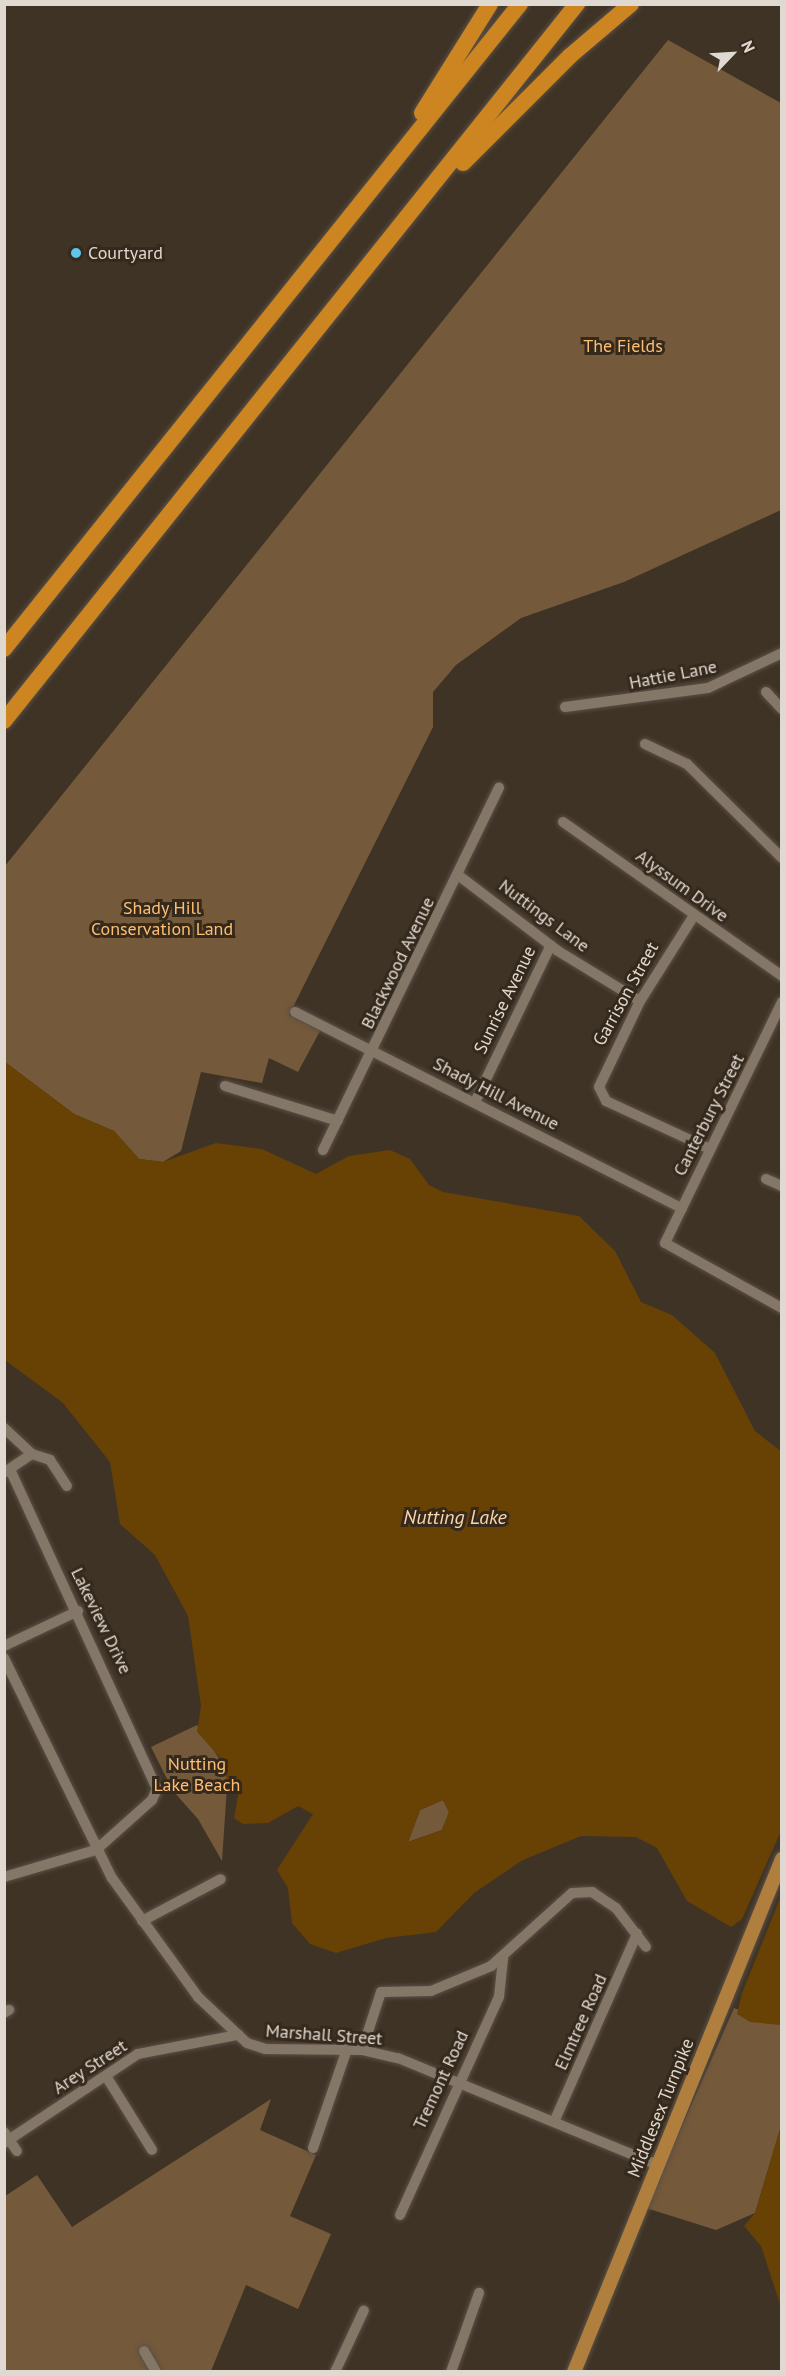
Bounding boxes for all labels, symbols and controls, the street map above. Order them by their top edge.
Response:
north arrow [702,24,762,84]
text: N [737,37,760,55]
place label: Courtyard [88,242,163,264]
marker: Courtyard [69,246,83,260]
park label: The Fields [583,335,663,357]
street label: Hattie Lane [627,656,719,694]
street label: Alyssum Drive [632,845,732,927]
street label: Nuttings Lane [495,875,593,957]
street label: Blackwood Avenue [357,893,439,1033]
park label: Shady Hill Conservation Land [91,898,233,940]
street label: Garrison Street [589,939,663,1049]
street label: Sunrise Avenue [469,942,541,1058]
street label: Canterbury Street [669,1050,749,1180]
street label: Shady Hill Avenue [429,1053,563,1135]
water label: Nutting Lake [403,1505,507,1529]
street label: Lakeview Drive [66,1564,136,1678]
park label: Nutting Lake Beach [154,1754,240,1796]
street label: Elmtree Road [550,1971,612,2073]
street label: Marshall Street [265,2020,383,2050]
street label: Tremont Road [409,2027,473,2133]
street label: Arey Street [49,2035,131,2099]
street label: Middlesex Turnpike [623,2035,699,2181]

